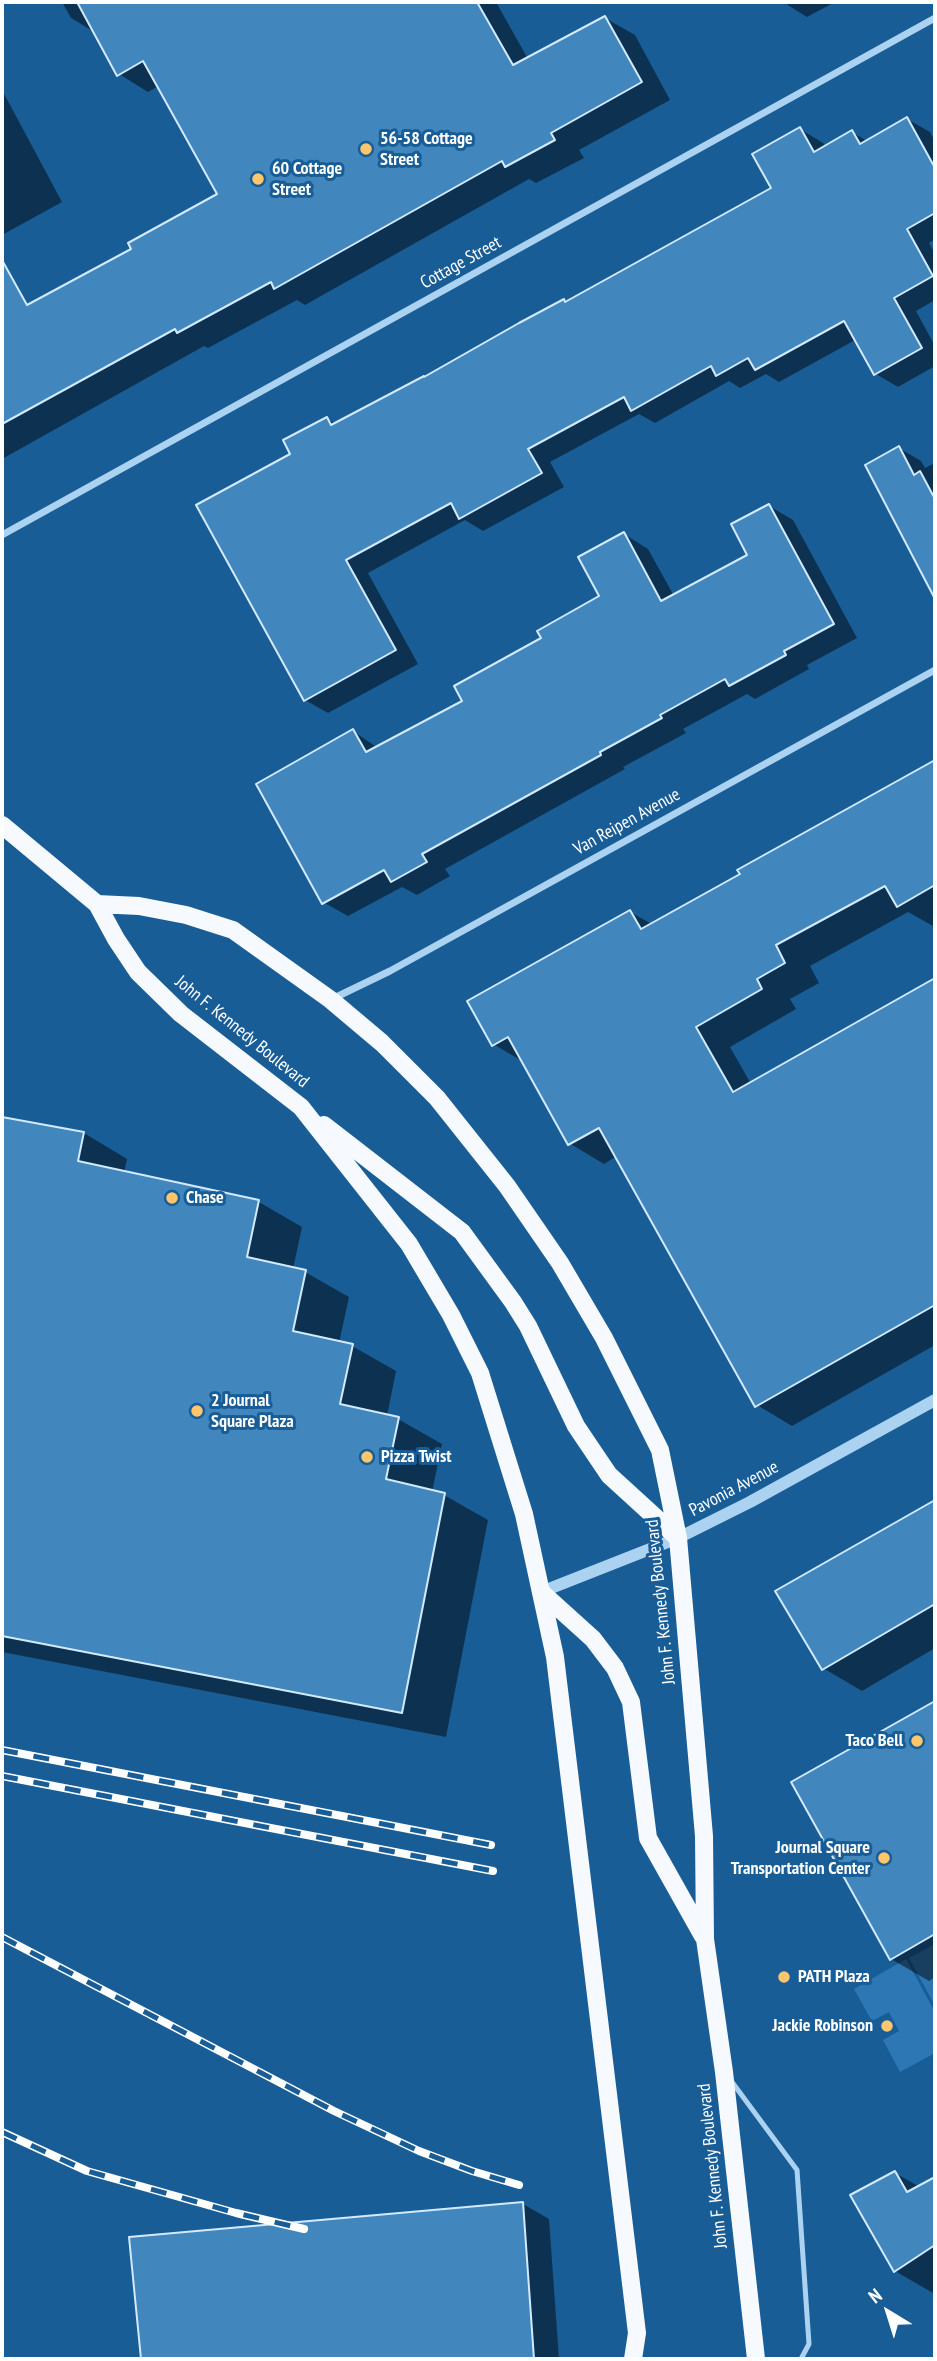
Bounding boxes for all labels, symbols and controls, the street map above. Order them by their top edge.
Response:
place label: 56-58 Cottage Street [380,128,473,170]
marker: 56-58 Cottage Street [358,141,374,157]
place label: 60 Cottage Street [272,158,342,200]
marker: 60 Cottage Street [250,171,266,187]
street label: Cottage Street [417,232,505,294]
street label: Van Reipen Avenue [570,784,684,860]
street label: John F. Kennedy Boulevard [171,971,313,1093]
place label: Chase [186,1187,224,1209]
marker: Chase [164,1190,180,1206]
place label: 2 Journal Square Plaza [211,1390,294,1432]
marker: 2 Journal Square Plaza [189,1403,205,1419]
place label: Pizza Twist [381,1446,451,1468]
marker: Pizza Twist [359,1449,375,1465]
street label: Pavonia Avenue [686,1456,782,1522]
street label: John F. Kennedy Boulevard [642,1518,680,1686]
place label: Taco Bell [846,1730,903,1752]
marker: Taco Bell [909,1733,925,1749]
place label: Journal Square Transportation Center [731,1837,870,1880]
marker: Journal Square Transportation Center [876,1850,892,1866]
place label: PATH Plaza [798,1966,870,1988]
marker: PATH Plaza [776,1969,792,1985]
place label: Jackie Robinson [772,2015,873,2037]
marker: Jackie Robinson [879,2018,895,2034]
street label: John F. Kennedy Boulevard [694,2082,732,2250]
north arrow [853,2277,923,2347]
text: N [864,2283,886,2308]

